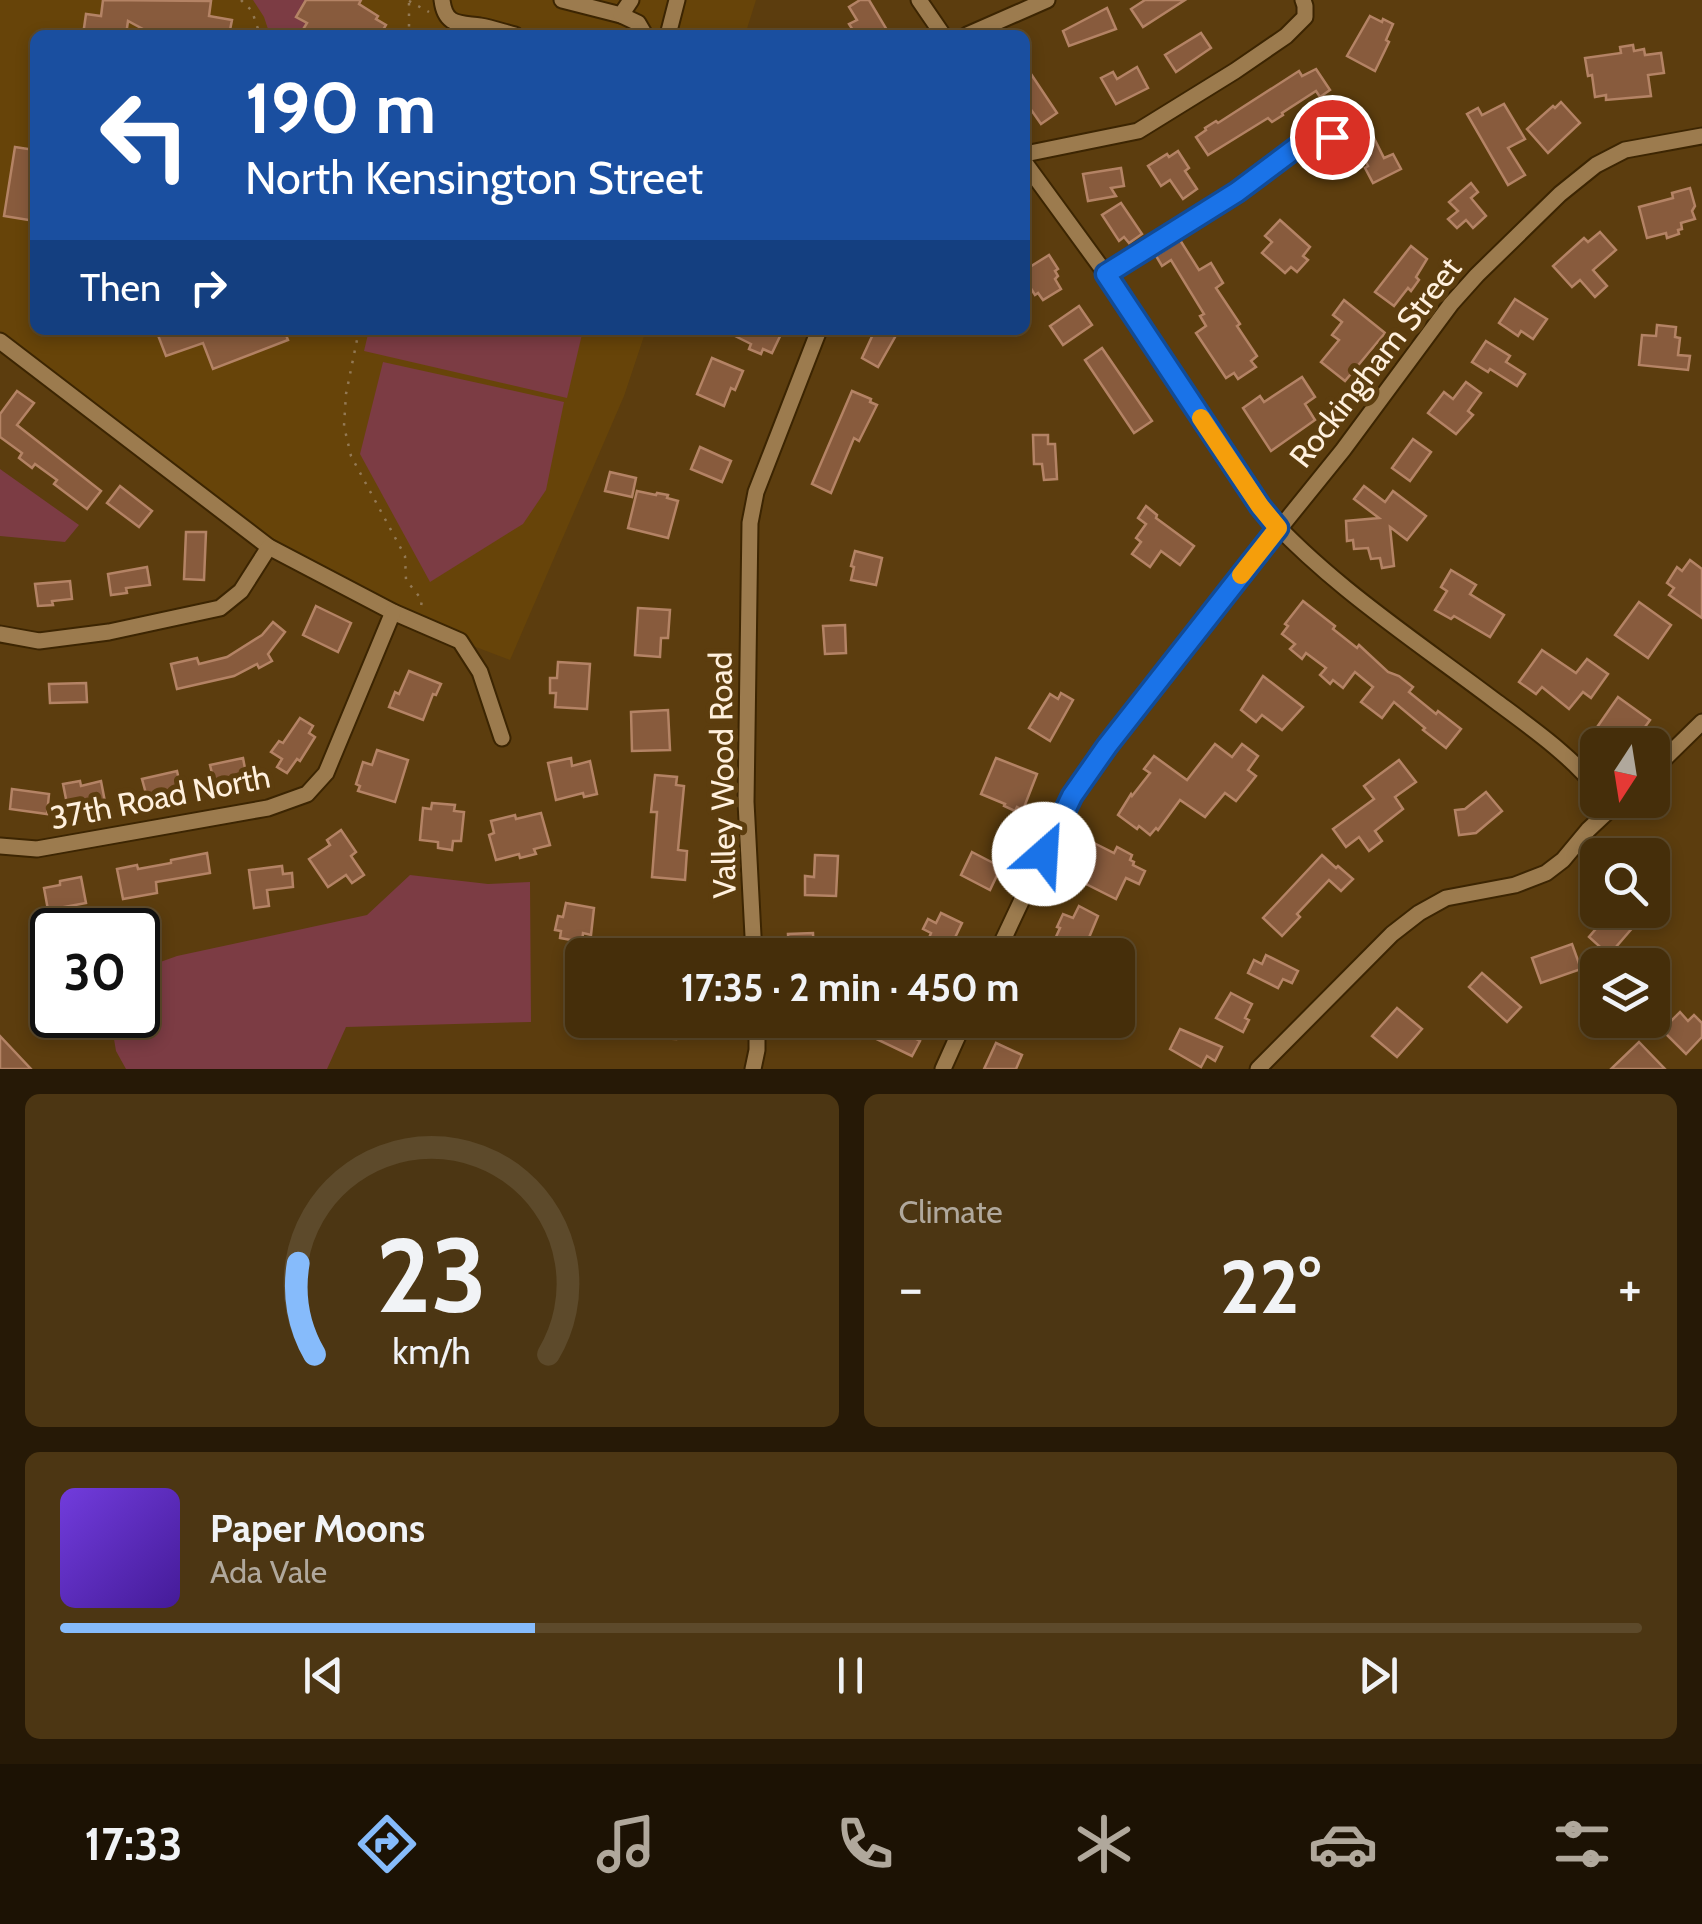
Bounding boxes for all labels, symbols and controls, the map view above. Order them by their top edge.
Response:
text: 190 m [245,65,436,151]
icon: left [80,70,210,200]
pin [1290,95,1375,180]
icon: arrive [1305,110,1360,165]
text: North Kensington Street [245,151,703,205]
street label: Rockingham Street [1281,249,1469,475]
icon: right [181,260,236,315]
text: Then [80,264,161,311]
street label: Valley Wood Road [700,651,744,899]
north arrow [1580,728,1670,818]
map controls [1580,728,1670,1038]
street label: 37th Road North [47,757,273,837]
position arrow [992,802,1096,906]
button: search [1580,838,1670,928]
speed limit sign: 30 [30,908,160,1038]
button: layers [1580,948,1670,1038]
text: 17:35 · 2 min · 450 m [681,964,1019,1011]
text: Climate [899,1192,1003,1231]
text: 23 [376,1212,487,1338]
text: 22° [1220,1241,1321,1332]
text: − [899,1254,923,1321]
text: + [1618,1254,1642,1321]
text: km/h [393,1330,471,1373]
text: Paper Moons [210,1505,425,1552]
text: Ada Vale [210,1552,327,1591]
icon: previous [296,1648,351,1703]
icon: pause [823,1648,878,1703]
icon: next [1351,1648,1406,1703]
icon: directions [352,1809,422,1879]
icon: music [591,1809,661,1879]
icon: phone [830,1809,900,1879]
icon: climate [1069,1809,1139,1879]
icon: car [1308,1809,1378,1879]
icon: filters [1547,1809,1617,1879]
text: 17:33 [85,1817,183,1871]

